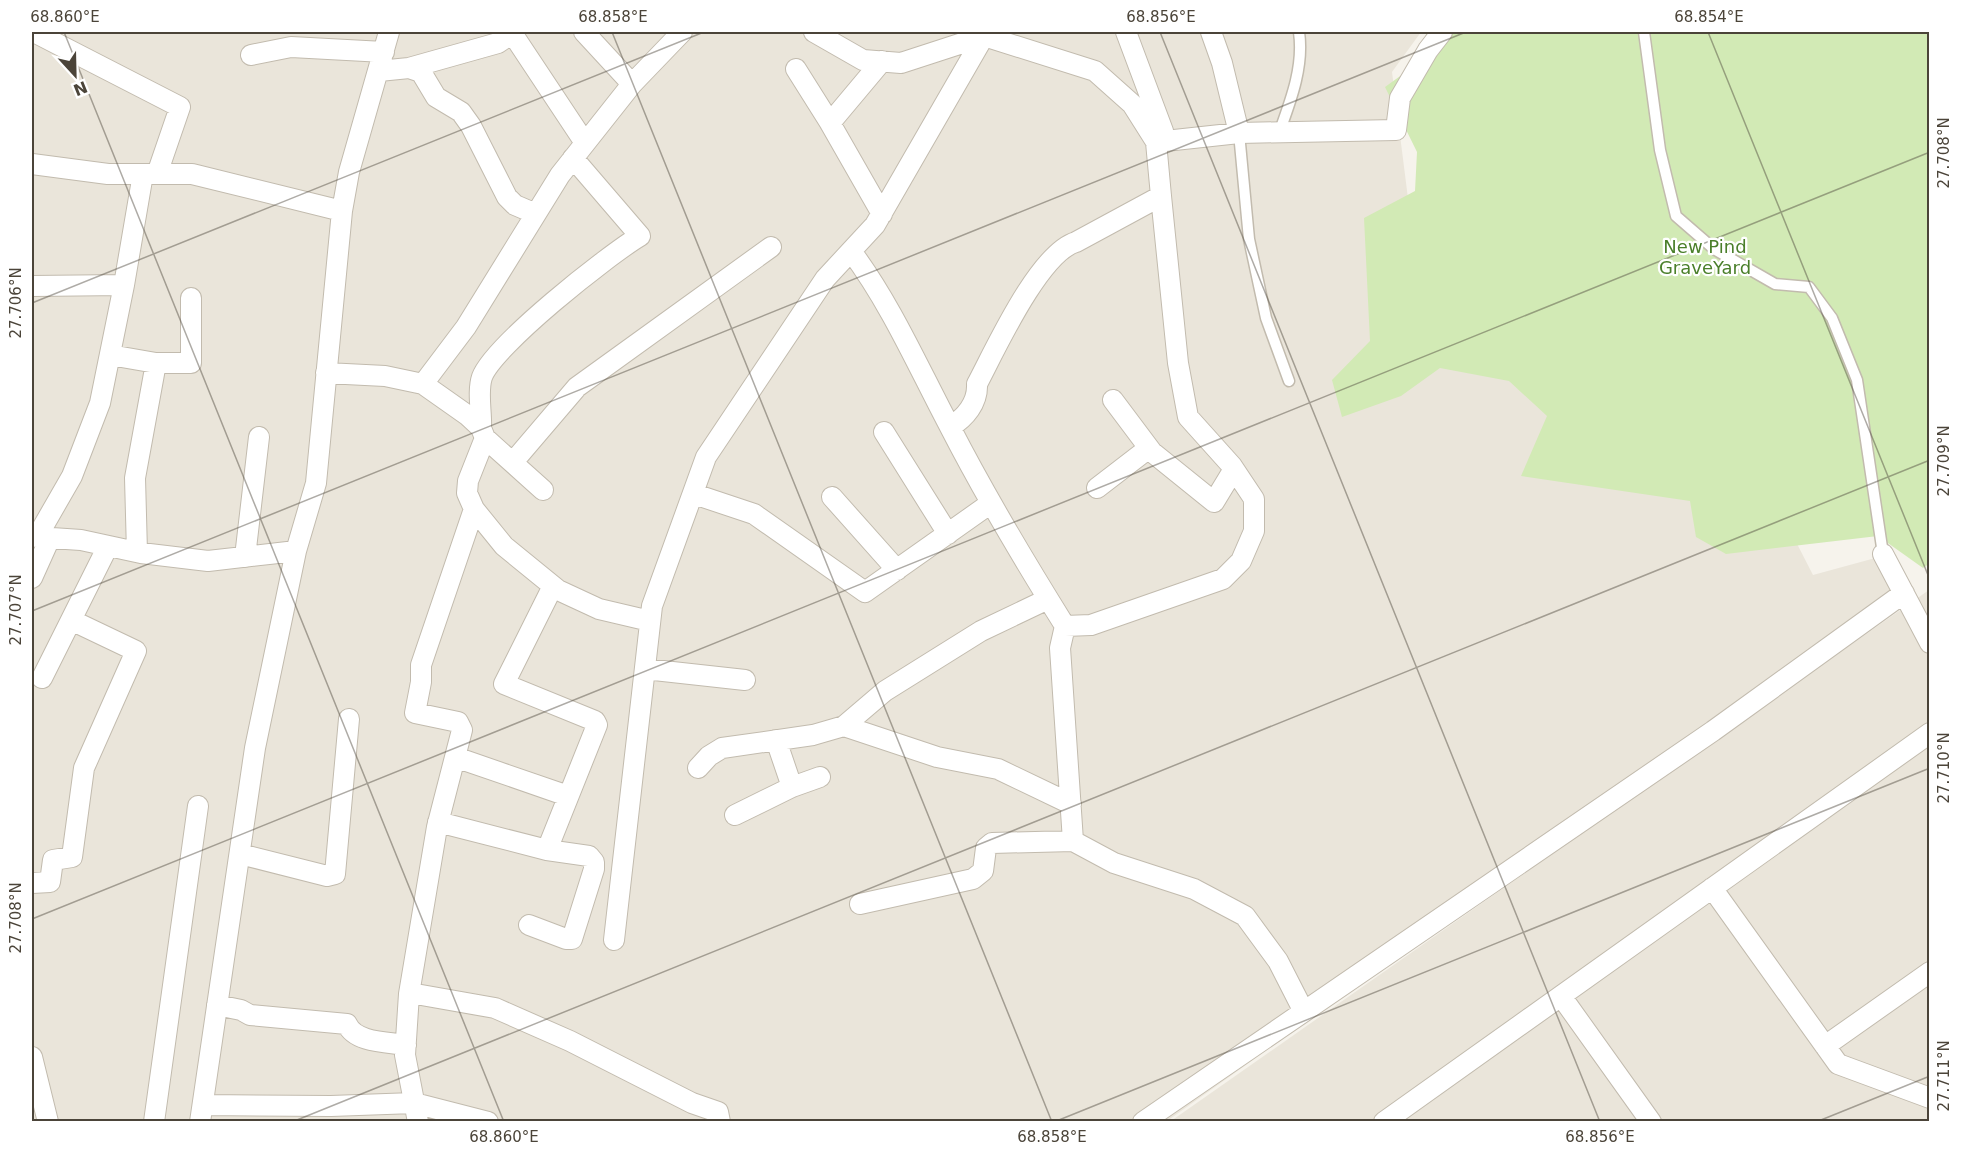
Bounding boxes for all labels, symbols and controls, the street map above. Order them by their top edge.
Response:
text: 68.860°E [30,8,100,26]
text: 68.858°E [578,8,648,26]
text: 68.856°E [1126,8,1196,26]
text: 68.854°E [1674,8,1744,26]
north arrow [45,45,105,105]
text: N [71,77,90,100]
text: 27.708°N [1935,117,1953,189]
park label: New Pind GraveYard [1659,236,1751,278]
text: 27.706°N [7,267,25,339]
text: 27.709°N [1935,425,1953,497]
text: 27.707°N [7,574,25,646]
text: 27.710°N [1935,732,1953,804]
text: 27.708°N [7,882,25,954]
text: 27.711°N [1935,1040,1953,1112]
text: 68.860°E [469,1128,539,1146]
text: 68.858°E [1017,1128,1087,1146]
text: 68.856°E [1565,1128,1635,1146]

